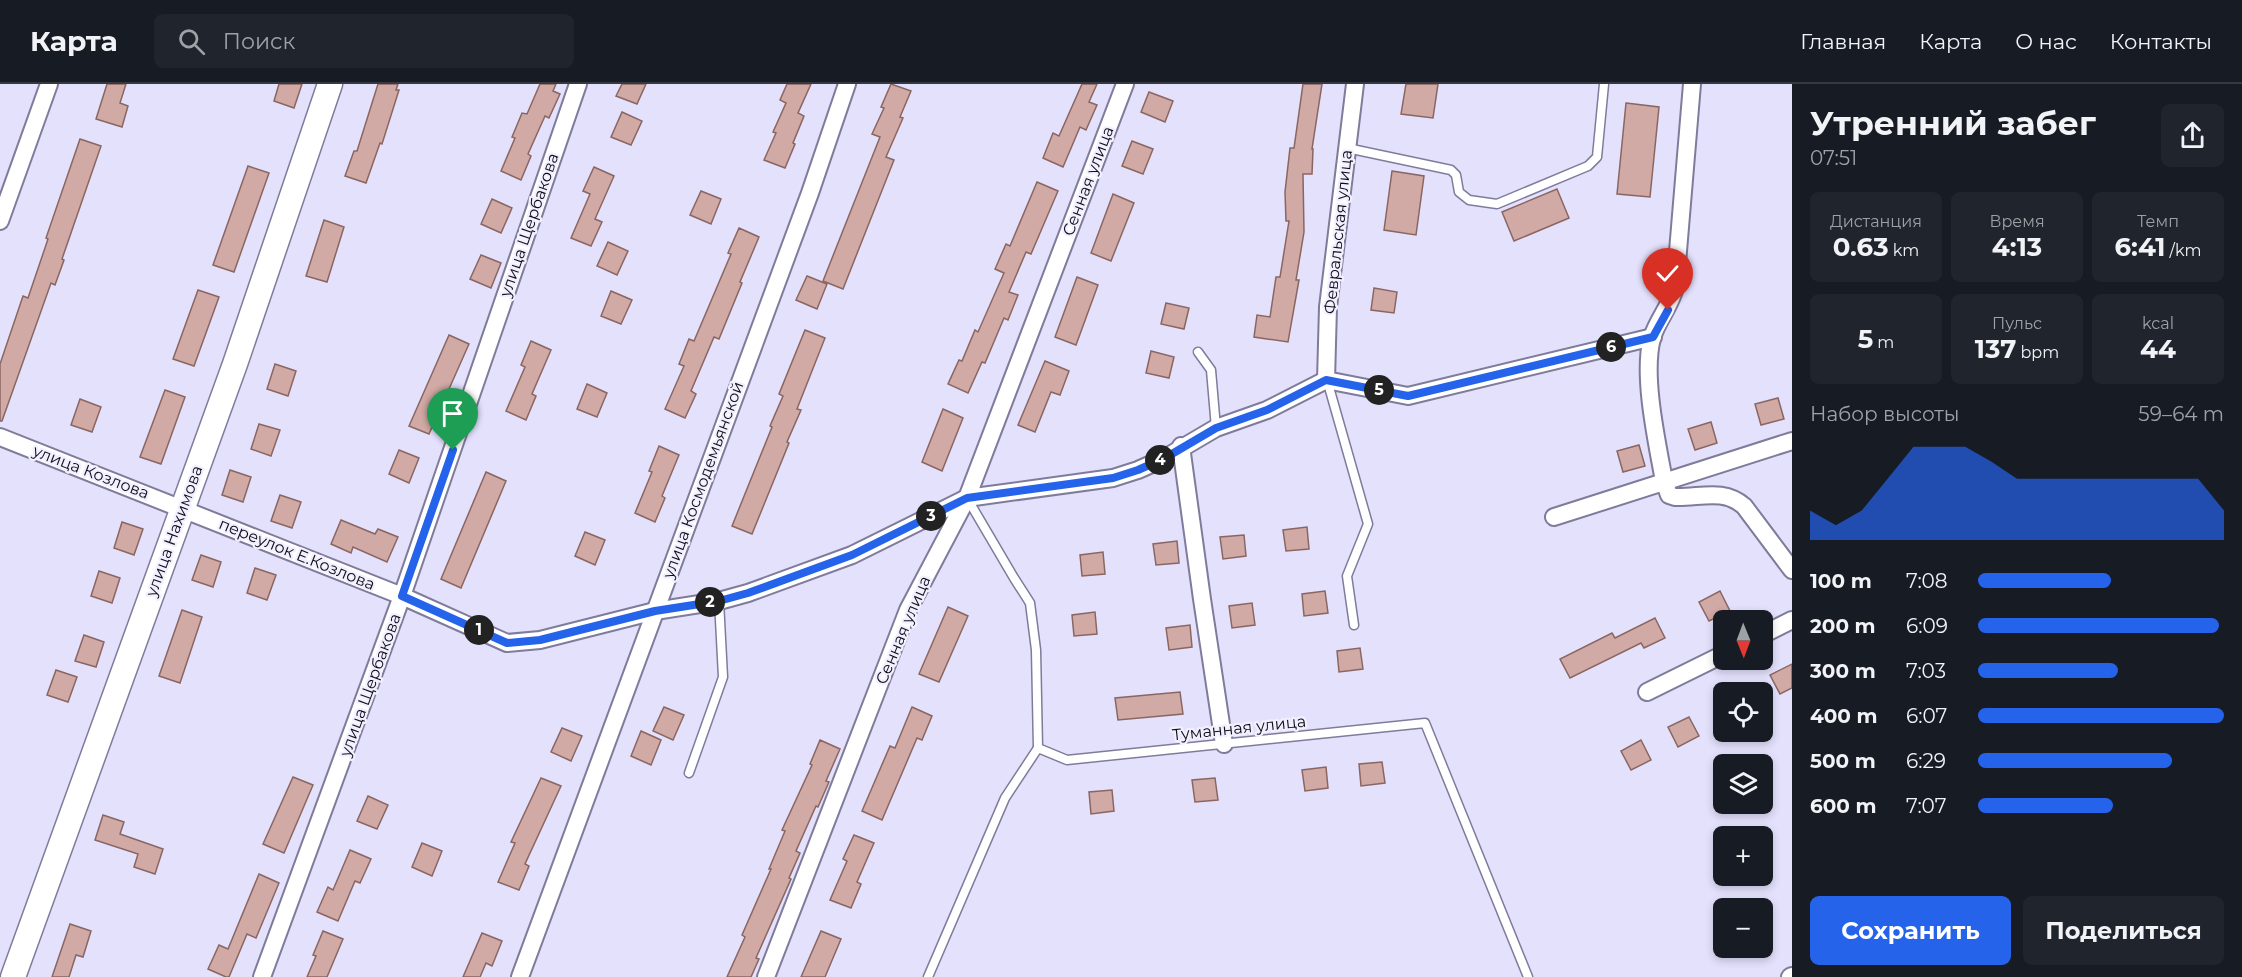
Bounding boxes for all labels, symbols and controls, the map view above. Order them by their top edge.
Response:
search box [154,14,574,68]
text: Карта [30,24,118,58]
icon: search [175,25,208,58]
text: Поиск [223,28,295,55]
text: Главная [1800,29,1886,54]
text: Карта [1919,29,1982,54]
text: О нас [2015,29,2077,54]
text: Контакты [2110,29,2212,54]
text: Утренний забег [1810,103,2096,143]
button: share [2161,104,2224,167]
street label: Сенная улица [1058,124,1118,238]
text: 07:51 [1810,146,1857,170]
street label: Февральская улица [1320,149,1356,315]
street label: улица Щербакова [495,151,563,300]
text: Дистанция [1830,212,1922,231]
text: Время [1989,212,2045,231]
text: Темп [2137,212,2179,231]
text: 0.63 [1833,231,1889,263]
text: 4:13 [1992,231,2042,263]
text: 6:41 [2115,231,2165,263]
text: km [1889,241,1919,260]
text: /km [2165,241,2201,260]
pin [1642,248,1693,310]
icon: check [1651,257,1684,290]
text: Пульс [1992,314,2042,333]
text: kcal [2142,314,2174,333]
text: 5 [1858,323,1873,355]
pin: 6 [1596,332,1626,362]
text: m [1873,333,1894,352]
text: 137 [1975,333,2016,365]
text: 44 [2140,333,2176,365]
text: 6 [1606,337,1616,356]
text: bpm [2016,343,2059,362]
pin: 5 [1364,375,1394,405]
street label: улица Космодемьянской [658,379,747,582]
text: 5 [1374,380,1384,399]
pin [427,388,478,450]
icon: arrive [436,397,469,430]
text: Набор высоты [1810,402,1959,426]
text: 59–64 m [2138,402,2224,426]
street label: улица Козлова [29,441,152,503]
pin: 4 [1145,445,1175,475]
text: 4 [1154,450,1166,469]
street label: улица Нахимова [141,463,207,600]
pin: 3 [916,501,946,531]
text: 3 [926,506,936,525]
street label: переулок Е.Козлова [216,514,378,594]
text: 100 m [1810,569,1872,593]
text: 7:08 [1906,569,1948,593]
street label: Сенная улица [872,573,934,687]
pin: 2 [695,587,725,617]
text: 2 [705,592,715,611]
north arrow [1713,610,1773,670]
map controls [1713,610,1773,958]
street label: улица Щербакова [335,611,405,760]
text: 200 m [1810,614,1876,638]
text: 6:09 [1906,614,1948,638]
pin: 1 [464,615,494,645]
text: 1 [476,620,482,639]
text: 300 m [1810,659,1876,683]
text: 7:03 [1906,659,1946,683]
button: locate [1713,682,1773,742]
text: 400 m [1810,704,1878,728]
text: 6:07 [1906,704,1947,728]
street label: Туманная улица [1171,712,1307,744]
text: 500 m [1810,749,1876,773]
text: 6:29 [1906,749,1946,773]
button: layers [1713,754,1773,814]
text: 600 m [1810,794,1877,818]
text: 7:07 [1906,794,1947,818]
button: + [1713,826,1773,886]
button: Сохранить [1810,896,2011,965]
button: Поделиться [2023,896,2224,965]
button: − [1713,898,1773,958]

